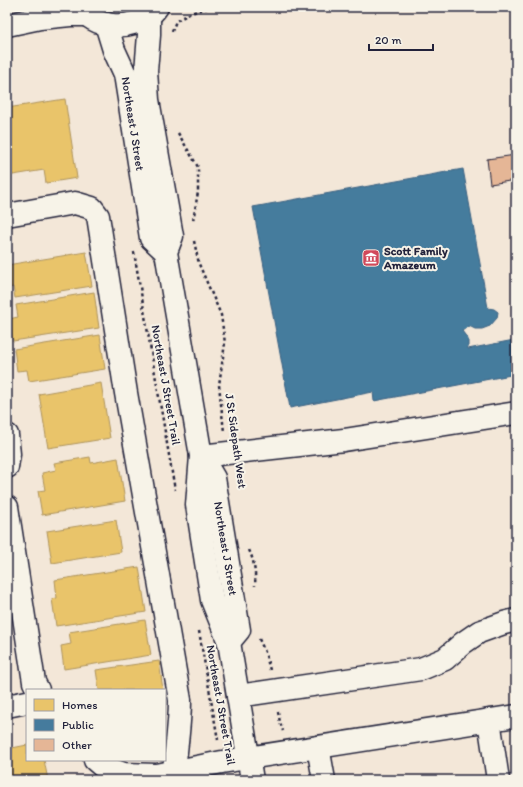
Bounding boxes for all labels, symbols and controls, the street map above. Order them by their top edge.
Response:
scale bar [369,26,433,52]
text: 20 m [375,33,402,47]
street label: Northeast J Street [119,76,147,172]
place label: Scott Family Amazeum [383,244,448,272]
museum icon: Scott Family Amazeum [361,248,381,268]
street label: Northeast J Street Trail [149,324,184,447]
street label: J St Sidepath West [222,393,250,490]
street label: Northeast J Street [211,501,240,597]
street label: Northeast J Street Trail [204,644,239,767]
legend [26,689,166,761]
text: Homes [62,698,98,712]
text: Public [62,718,94,732]
text: Other [62,738,92,752]

